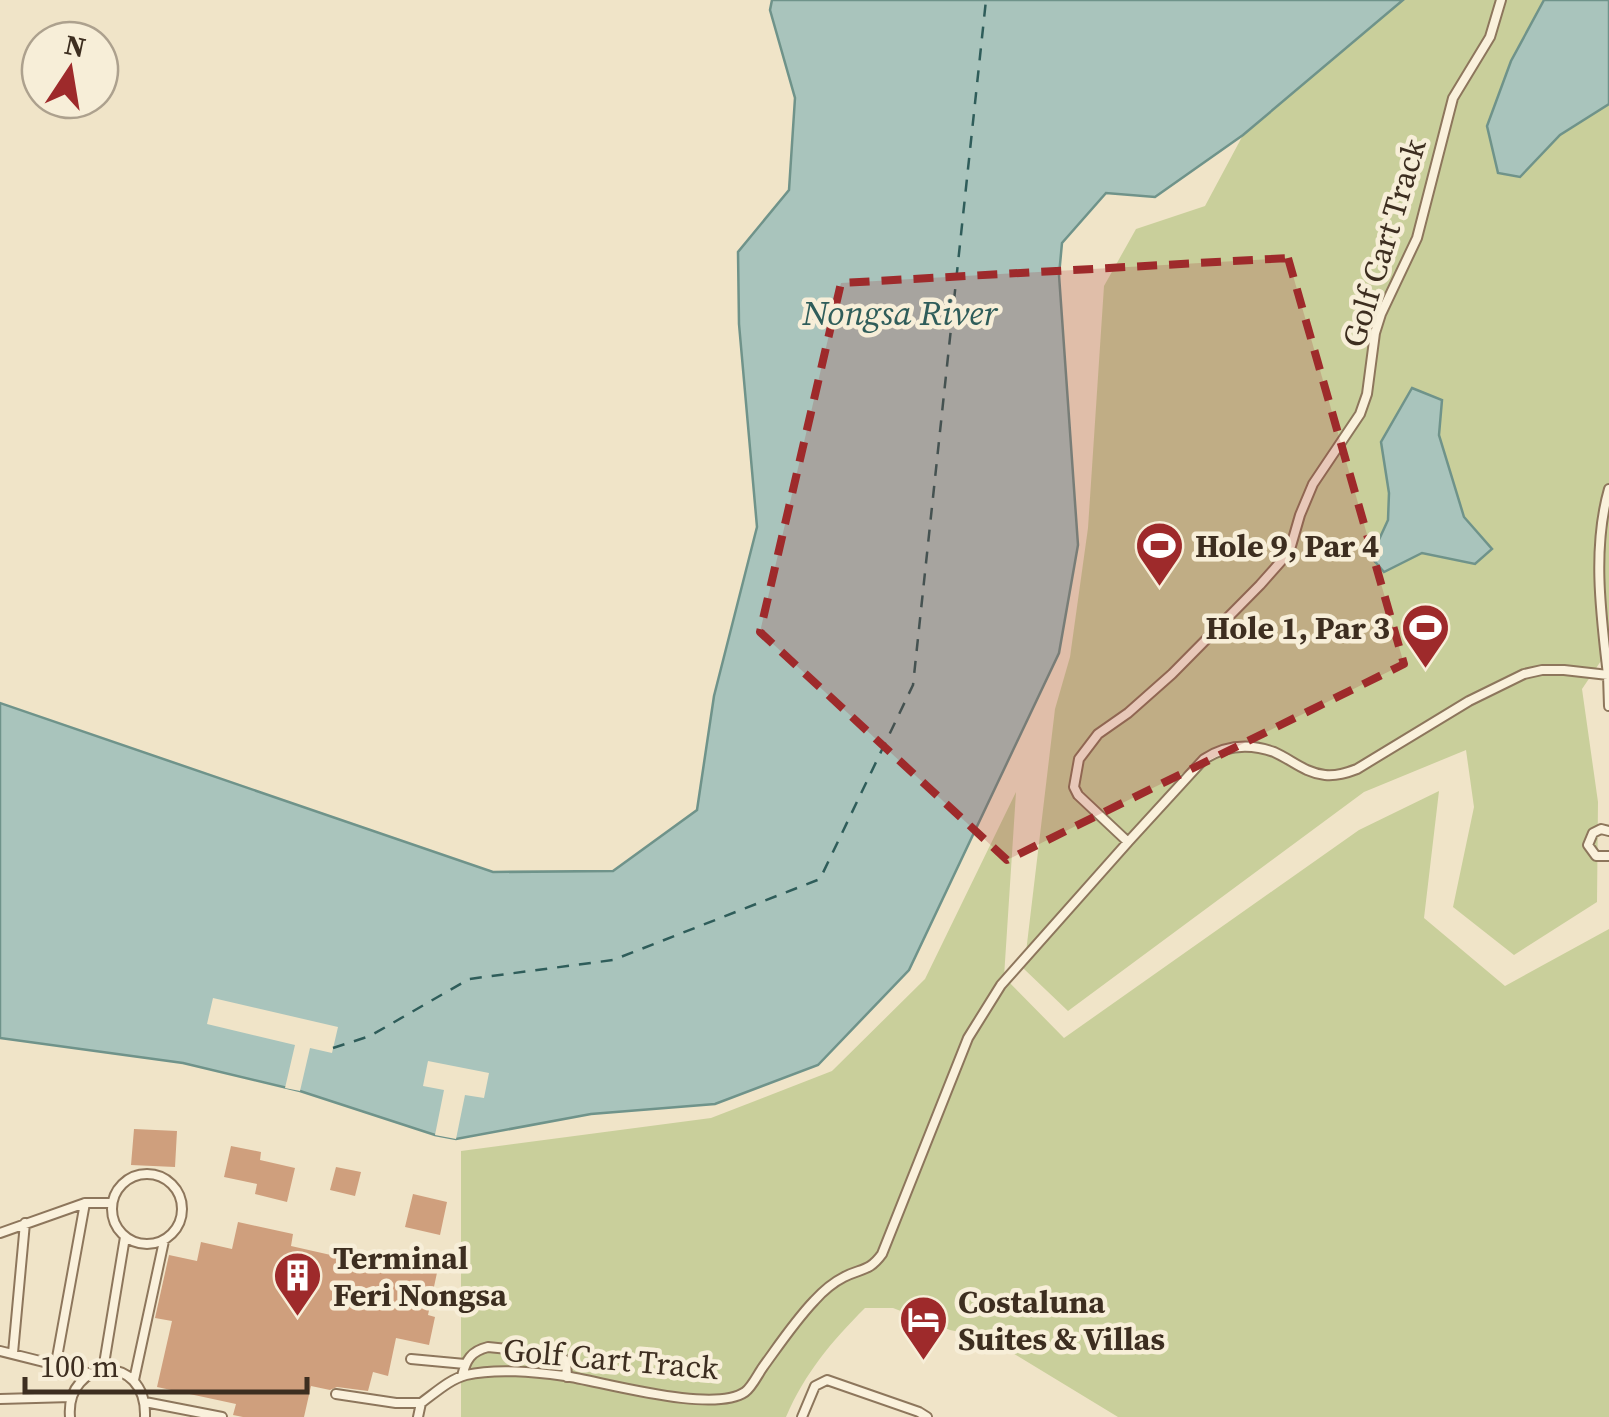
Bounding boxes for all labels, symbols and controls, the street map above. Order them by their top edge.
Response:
north arrow [20,20,120,120]
text: N [61,25,89,66]
street label: Golf Cart Track [1331,133,1437,353]
water label: Nongsa River [802,289,998,337]
sports icon: Hole 9, Par 4 [1134,520,1186,588]
place label: Hole 9, Par 4 [1195,524,1379,568]
sports icon: Hole 1, Par 3 [1399,602,1451,670]
place label: Hole 1, Par 3 [1206,606,1390,650]
place label: Terminal Feri Nongsa [333,1236,508,1317]
building icon: Terminal Feri Nongsa [272,1250,324,1318]
place label: Costaluna Suites & Villas [958,1280,1165,1361]
hotel icon: Costaluna Suites & Villas [897,1294,949,1362]
street label: Golf Cart Track [502,1328,721,1390]
scale bar [25,1332,308,1394]
text: 100 m [40,1346,119,1387]

